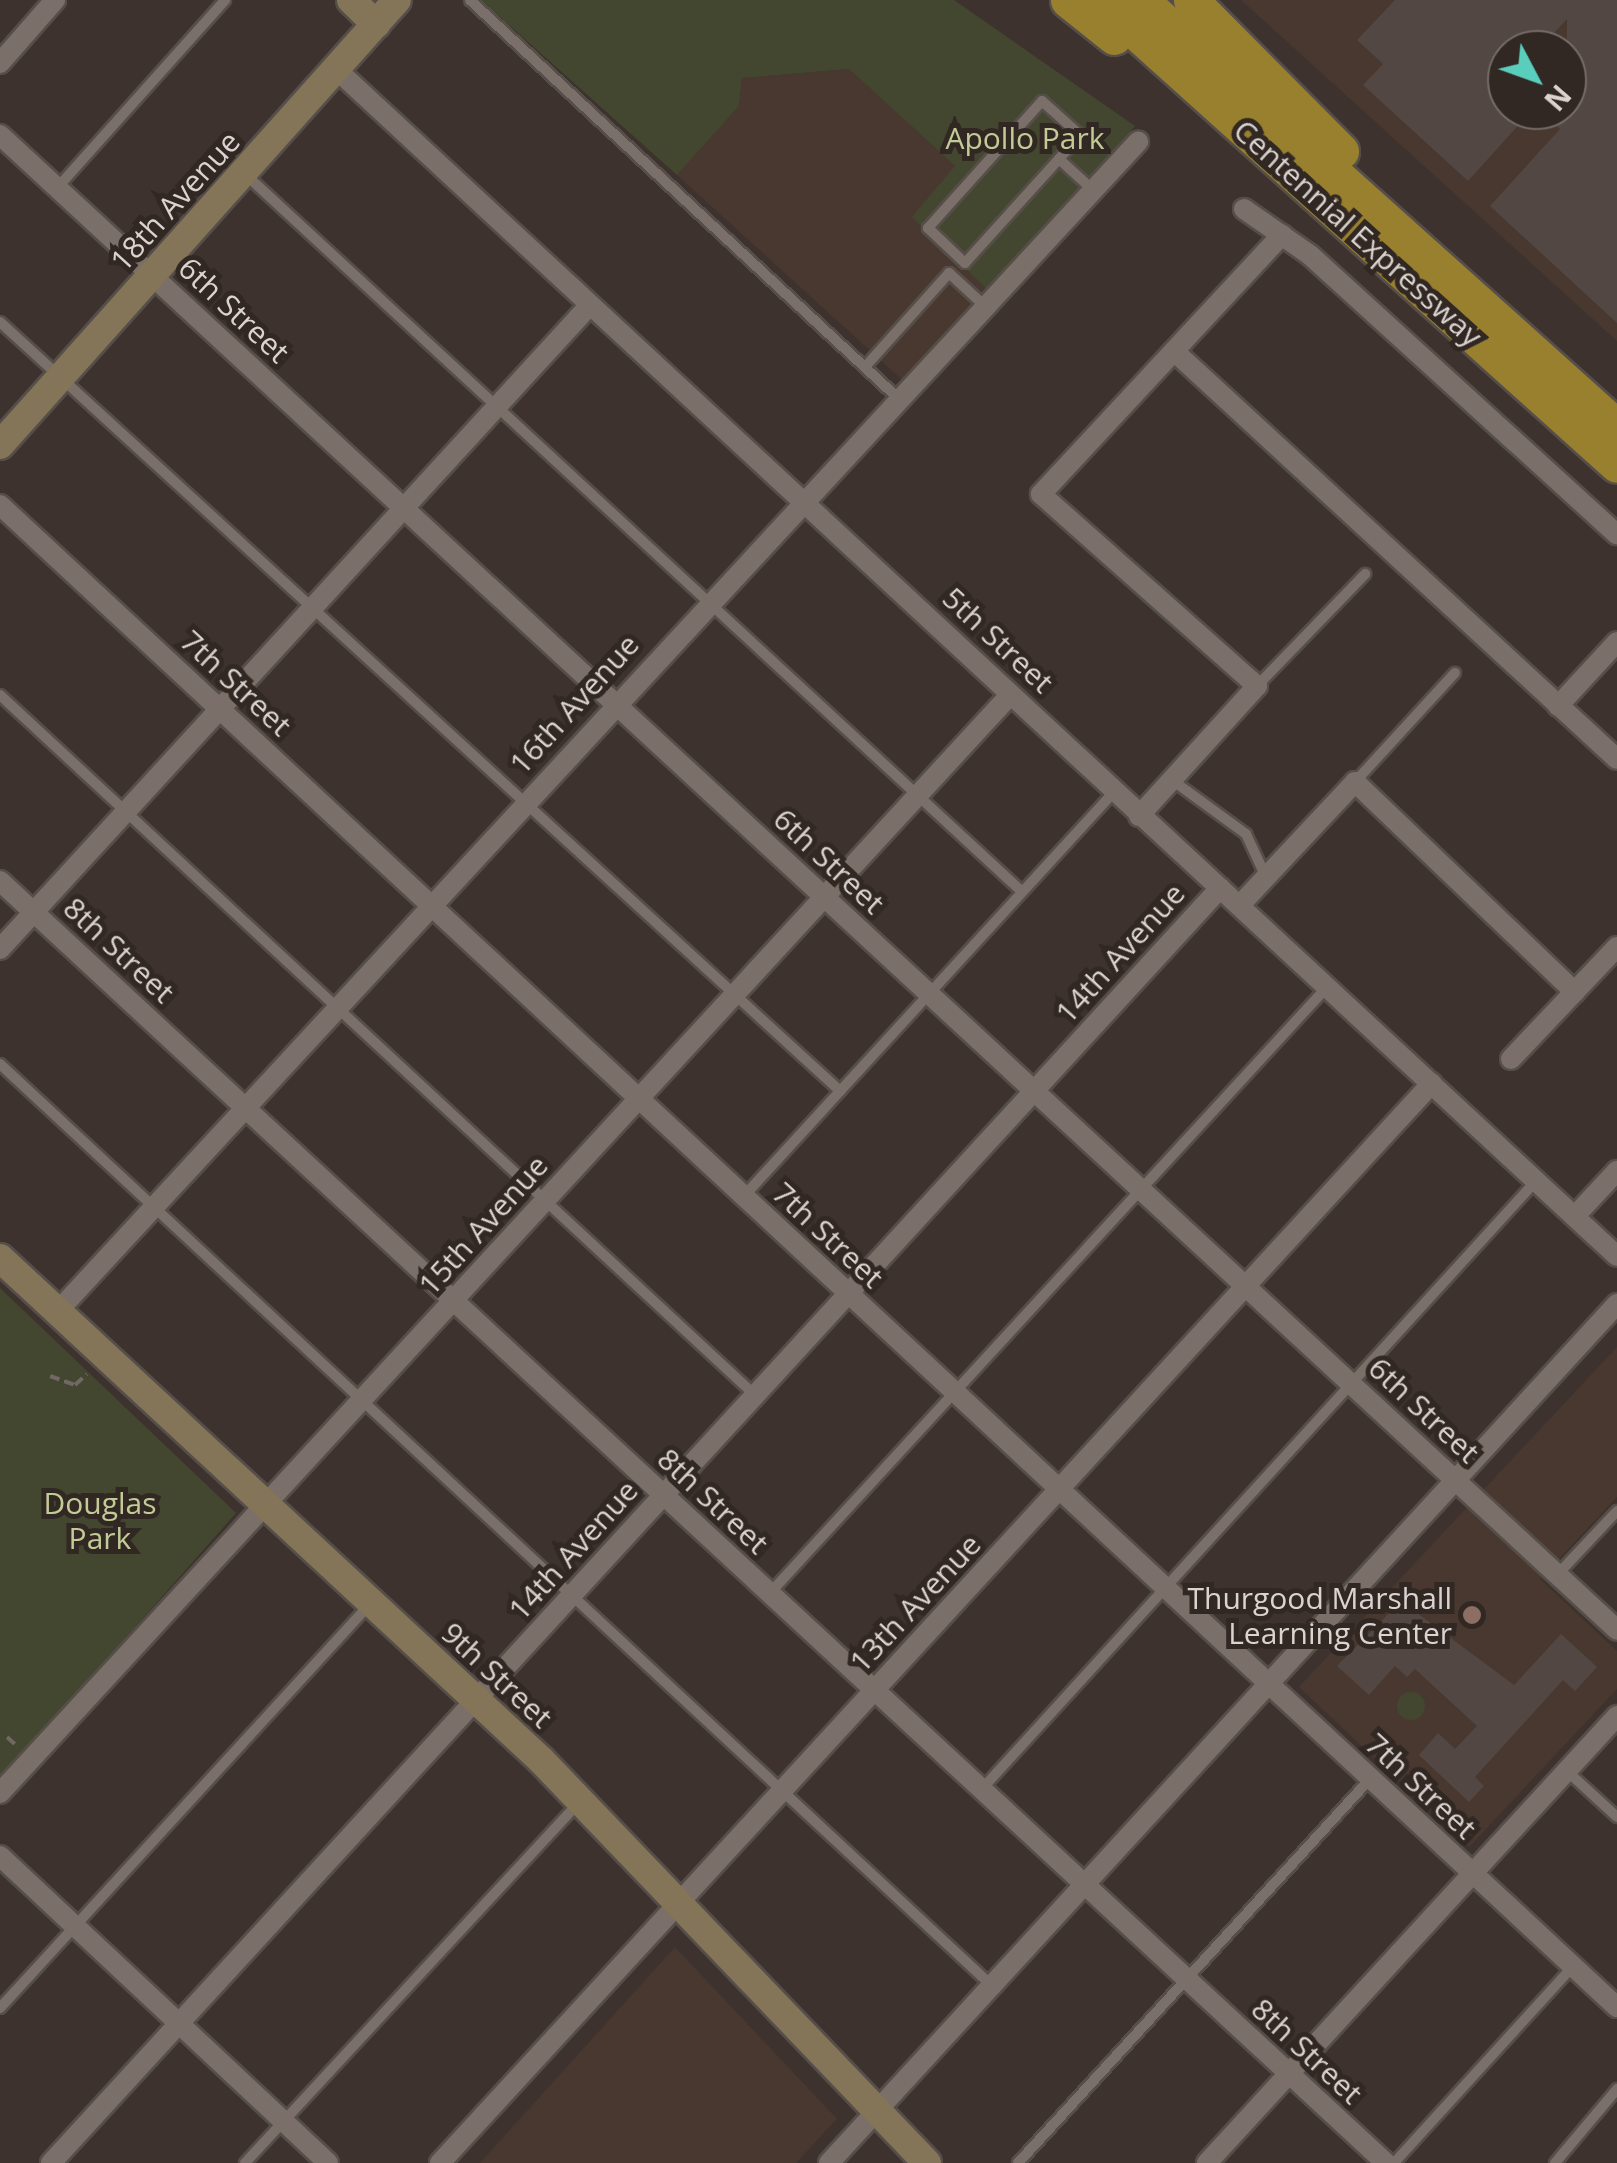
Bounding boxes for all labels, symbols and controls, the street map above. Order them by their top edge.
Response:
north arrow [1487,30,1587,130]
text: N [1536,77,1580,119]
street label: Centennial Expressway [1227,112,1489,354]
park label: Apollo Park [945,120,1105,156]
street label: 18th Avenue [103,124,247,278]
street label: 6th Street [171,250,297,370]
street label: 5th Street [935,580,1061,700]
street label: 7th Street [173,623,299,743]
street label: 16th Avenue [502,627,646,781]
street label: 6th Street [766,801,892,921]
street label: 14th Avenue [1048,876,1192,1030]
street label: 8th Street [56,890,182,1010]
street label: 15th Avenue [411,1148,555,1302]
street label: 7th Street [765,1175,891,1295]
street label: 6th Street [1361,1350,1487,1470]
street label: 8th Street [650,1441,776,1561]
street label: 14th Avenue [501,1473,645,1627]
park label: Douglas Park [43,1485,157,1556]
street label: 13th Avenue [842,1526,988,1680]
place label: Thurgood Marshall Learning Center [1187,1580,1452,1650]
marker: Thurgood Marshall Learning Center [1461,1604,1483,1626]
street label: 9th Street [434,1615,560,1735]
street label: 7th Street [1358,1726,1484,1846]
street label: 8th Street [1244,1991,1370,2111]

